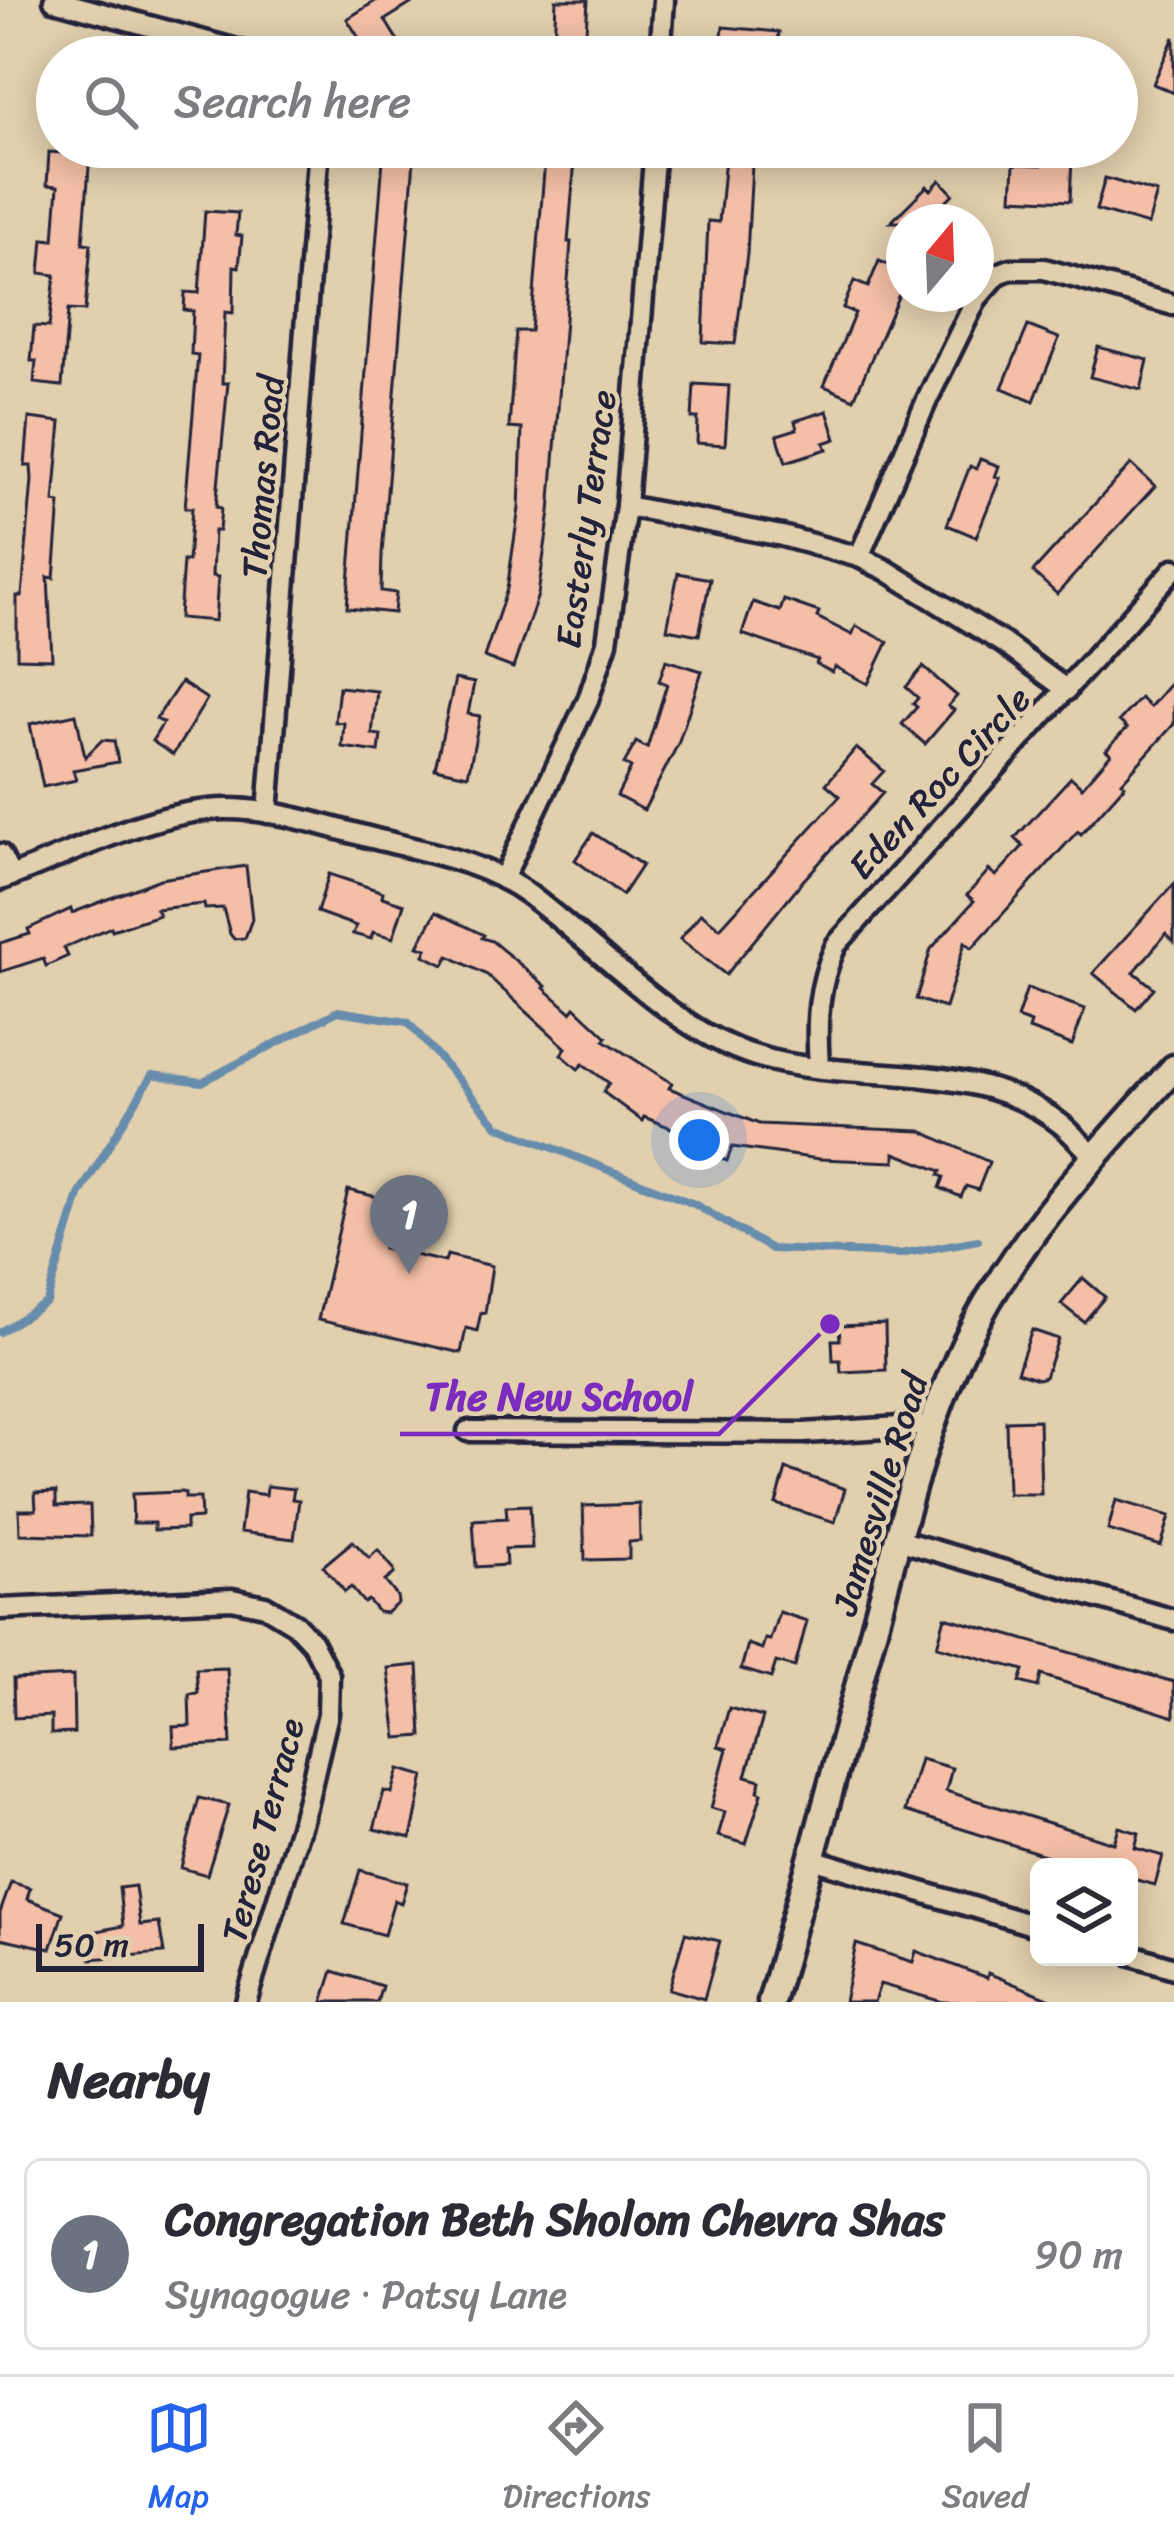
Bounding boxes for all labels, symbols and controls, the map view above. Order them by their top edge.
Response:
search box [36,36,1138,168]
text: Search here [174,62,411,142]
icon: search [78,69,144,135]
north arrow [886,204,994,312]
street label: Thomas Road [222,370,304,581]
street label: Easterly Terrace [536,386,636,652]
street label: Eden Roc Circle [832,670,1048,895]
your location [669,1110,729,1170]
pin: 1 [370,1175,448,1274]
callout: The New School [400,1359,719,1434]
text: The New School [425,1362,695,1431]
street label: Jamesville Road [812,1364,948,1625]
street label: Terese Terrace [202,1711,324,1950]
map controls [1030,1858,1138,1966]
button: layers [1030,1858,1138,1966]
text: 50 m [54,1916,129,1974]
scale bar [36,1918,204,1971]
text: Nearby [48,2035,209,2125]
text: Congregation Beth Sholom Chevra Shas [165,2180,945,2260]
text: 1 [82,2220,98,2289]
text: 90 m [1034,2220,1123,2289]
text: Synagogue · Patsy Lane [165,2260,567,2329]
tab: Map [146,2395,212,2525]
tab: Directions [503,2395,650,2525]
tab: Saved [941,2395,1028,2525]

